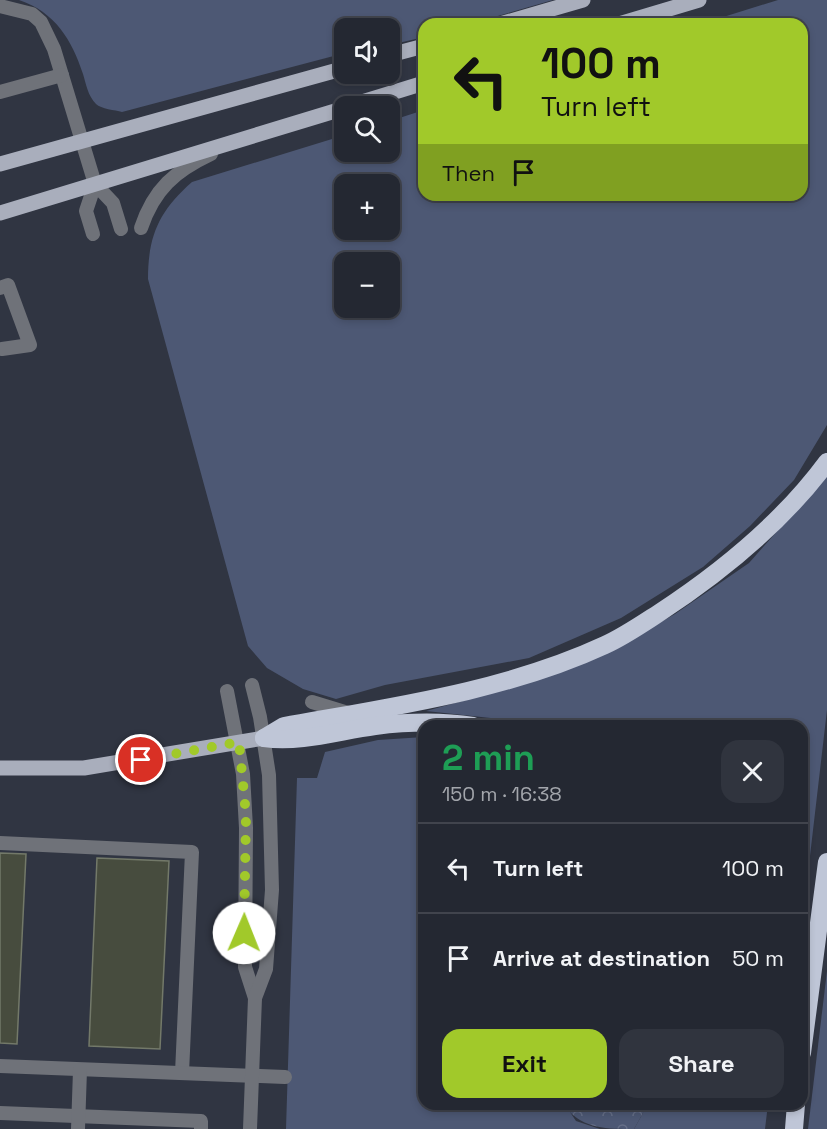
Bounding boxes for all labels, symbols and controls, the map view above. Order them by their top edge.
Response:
map controls [334,18,400,318]
button: sound [334,18,400,84]
text: 100 m [541,37,661,90]
icon: left [442,42,520,120]
text: Turn left [541,89,651,124]
button: search [334,96,400,162]
icon: arrive [507,156,540,189]
text: Then [442,159,495,187]
button: + [334,174,400,240]
button: − [334,252,400,318]
pin [115,734,166,785]
text: 2 min [442,735,535,781]
button: close [721,740,784,803]
icon: arrive [124,743,157,776]
text: 150 m · 16:38 [442,781,562,807]
icon: left [442,852,475,885]
text: Turn left [493,854,583,882]
text: 100 m [722,854,784,882]
position arrow [212,901,276,965]
icon: arrive [442,942,475,975]
text: Arrive at destination [493,944,710,972]
text: 50 m [732,944,784,972]
button: Exit [442,1029,607,1098]
button: Share [619,1029,784,1098]

